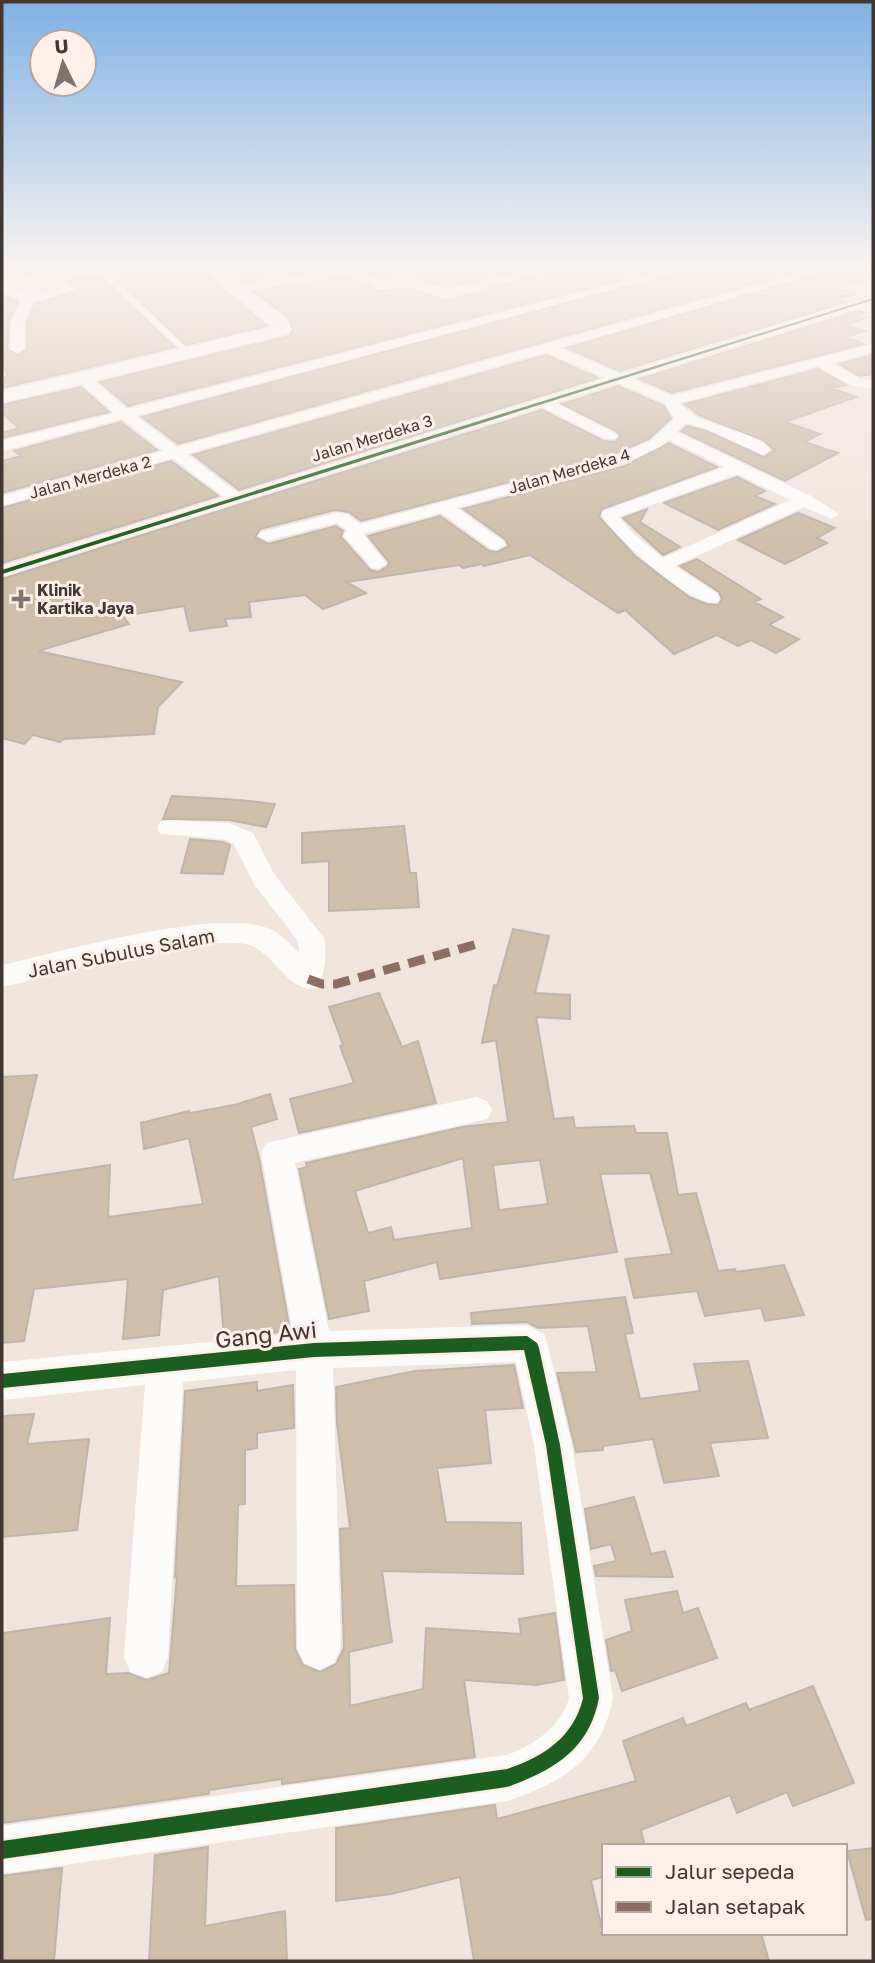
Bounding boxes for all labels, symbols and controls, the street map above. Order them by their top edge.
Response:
north arrow [28,28,98,98]
text: U [54,34,69,58]
street label: Jalan Merdeka 3 [309,410,435,466]
street label: Jalan Merdeka 4 [506,444,632,498]
street label: Jalan Merdeka 2 [27,451,153,503]
place label: Klinik Kartika Jaya [37,580,134,618]
marker: Klinik Kartika Jaya [11,589,31,609]
street label: Jalan Subulus Salam [25,923,216,982]
street label: Gang Awi [214,1315,318,1353]
legend [602,1844,847,1935]
text: Jalur sepeda [665,1858,795,1884]
text: Jalan setapak [665,1893,806,1919]

